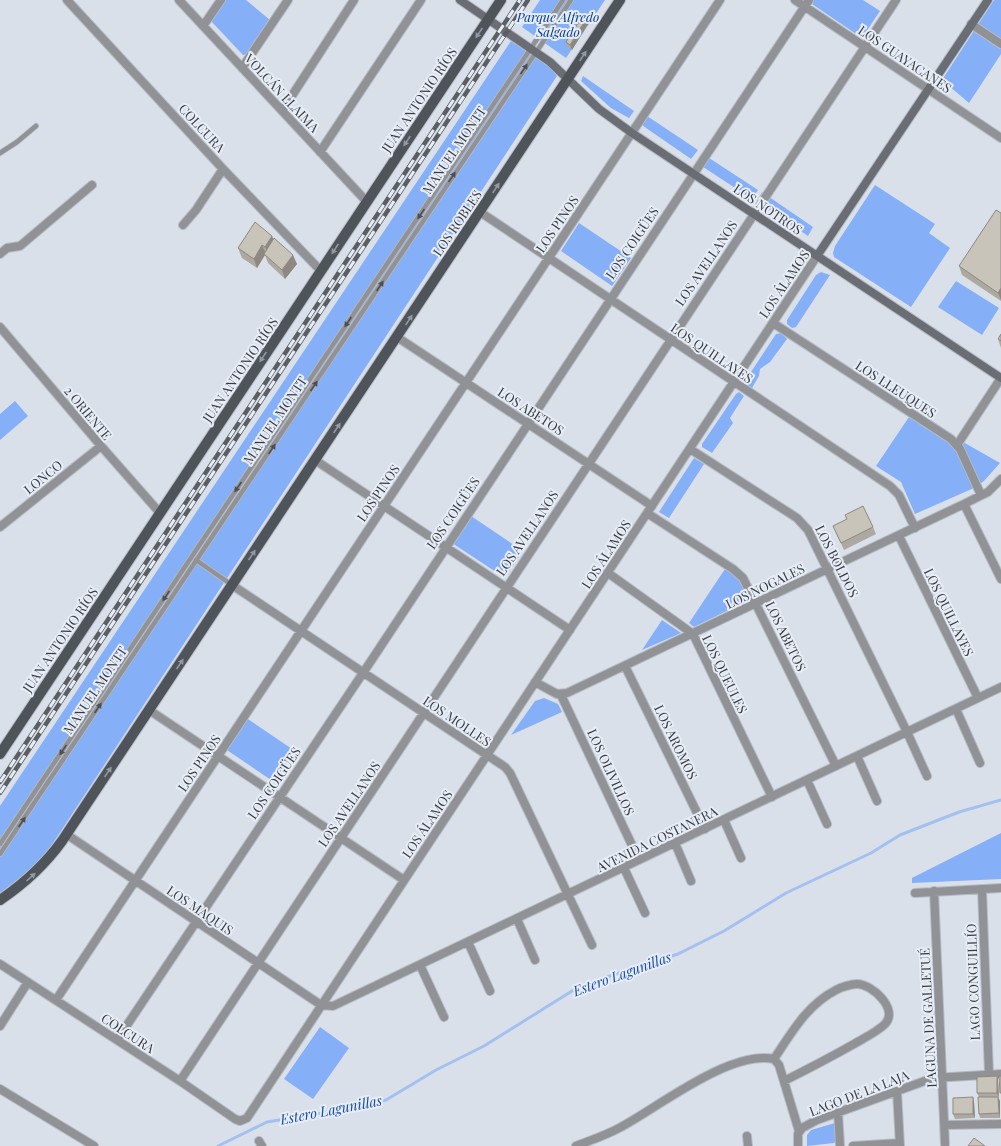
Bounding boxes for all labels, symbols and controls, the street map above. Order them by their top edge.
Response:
park label: Parque Alfredo Salgado [516,8,599,40]
street label: LOS GUAYACANES [855,21,955,96]
one-way arrow [475,27,483,38]
street label: JUAN ANTONIO RÍOS [377,44,460,156]
street label: VOLCÁN LLAIMA [241,49,324,136]
one-way arrow [579,51,587,61]
one-way arrow [520,64,528,74]
street label: COLCURA [176,100,230,156]
street label: MANUEL MONTT [418,103,489,197]
one-way arrow [403,136,411,146]
one-way arrow [448,172,456,183]
street label: LOS NOTROS [731,179,806,238]
one-way arrow [492,183,500,193]
street label: LOS ROBLES [428,186,485,259]
street label: LOS PINOS [531,192,582,256]
street label: LOS COIGÜES [601,203,662,282]
one-way arrow [417,208,424,220]
street label: LOS AVELLANOS [671,217,741,309]
one-way arrow [332,243,339,255]
street label: LOS ÁLAMOS [755,246,813,321]
one-way arrow [376,280,384,291]
street label: JUAN ANTONIO RÍOS [198,314,281,426]
one-way arrow [405,314,412,325]
one-way arrow [344,317,352,327]
street label: LOS QUILLAYES [668,319,757,386]
one-way arrow [260,351,267,363]
street label: LOS LLEUQUES [853,356,940,421]
street label: MANUEL MONTT [239,373,310,467]
one-way arrow [310,380,317,392]
street label: 2 ORIENTE [61,382,116,443]
street label: LOS ABETOS [495,383,568,438]
one-way arrow [333,422,340,434]
one-way arrow [268,443,275,455]
street label: LONCO [20,456,65,497]
street label: LOS PINOS [352,461,403,525]
street label: LOS COIGÜES [422,473,483,552]
one-way arrow [234,482,242,493]
street label: LOS AVELLANOS [492,487,562,579]
street label: LOS ÁLAMOS [577,516,634,591]
street label: LOS BOLDOS [812,522,863,600]
one-way arrow [248,550,256,561]
street label: LOS NOGALES [722,559,807,612]
street label: LOS QUILLAYES [921,565,978,659]
street label: JUAN ANTONIO RÍOS [18,584,101,696]
one-way arrow [162,590,170,601]
street label: LOS ABETOS [762,598,811,674]
street label: LOS QUEULES [699,632,752,716]
street label: MANUEL MONTT [59,643,130,737]
one-way arrow [176,658,184,669]
street label: LOS MOLLES [420,692,495,750]
street label: LOS AROMOS [651,702,702,782]
one-way arrow [94,703,102,714]
street label: LOS OLIVILLOS [584,726,639,818]
street label: LOS PINOS [173,731,224,795]
street label: LOS COIGÜES [243,743,304,822]
one-way arrow [59,745,67,756]
street label: LOS AVELLANOS [314,758,384,850]
one-way arrow [104,767,112,777]
street label: LOS ÁLAMOS [398,786,456,861]
street label: AVENIDA COSTANERA [593,802,721,876]
one-way arrow [18,817,26,828]
one-way arrow [26,872,37,881]
street label: LOS MAQUIS [164,881,237,938]
street label: LAGO CONGUILLÍO [962,923,983,1041]
water label: Estero Lagunillas [569,947,674,1000]
street label: LAGUNA DE GALLETUÉ [915,948,940,1088]
street label: COLCURA [98,1009,159,1057]
street label: LAGO DE LA LAJA [807,1065,912,1119]
water label: Estero Lagunillas [277,1090,384,1129]

